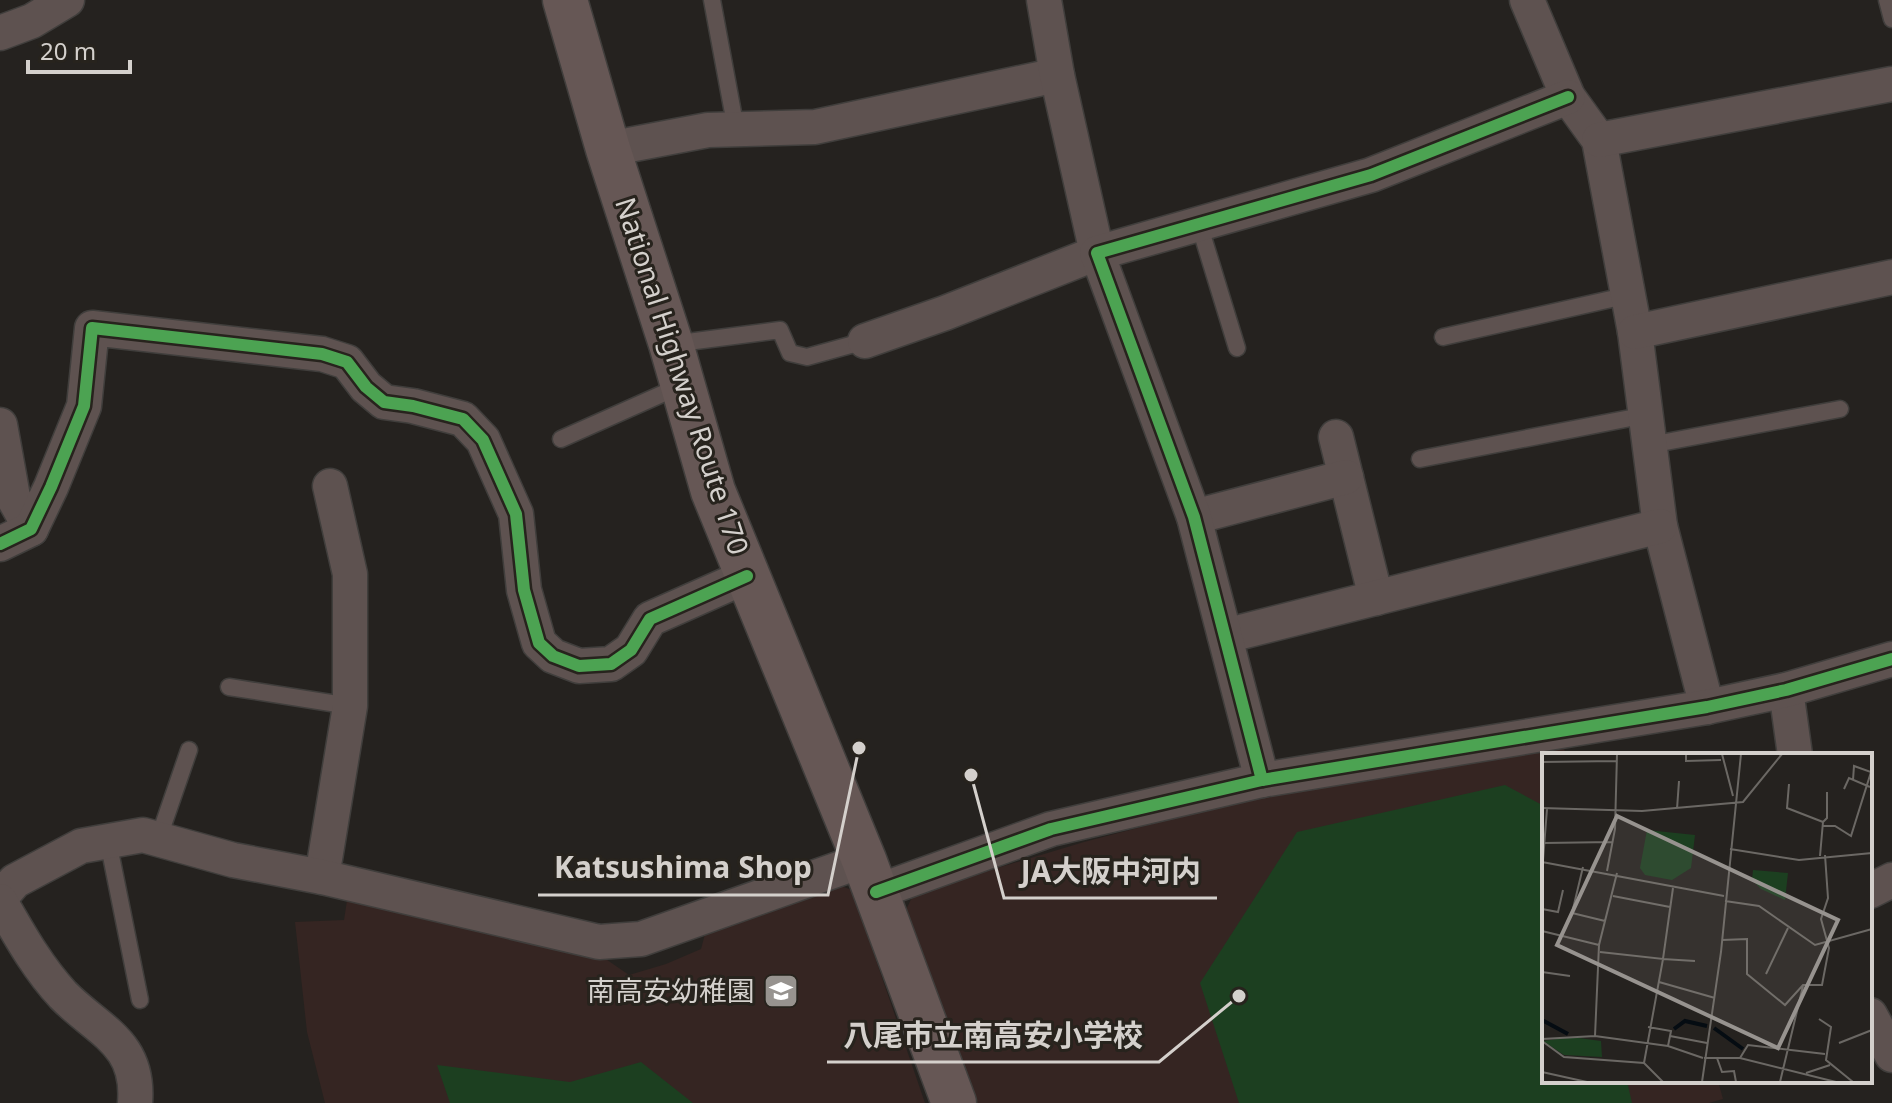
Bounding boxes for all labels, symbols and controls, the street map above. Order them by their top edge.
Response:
scale bar [28,24,130,74]
text: 20 m [40,34,96,67]
street label: National Highway Route 170 [607,192,759,559]
inset map [1542,753,1872,1083]
callout: Katsushima Shop [538,841,828,895]
callout: JA大阪中河内 [1004,844,1217,898]
text: Katsushima Shop [554,846,812,887]
text: JA大阪中河内 [1018,850,1201,891]
place label: 南高安幼稚園 [587,971,755,1009]
school or university icon: 南高安幼稚園 [762,972,800,1010]
callout: 八尾市立南高安小学校 [827,1008,1159,1062]
text: 八尾市立南高安小学校 [843,1014,1143,1055]

